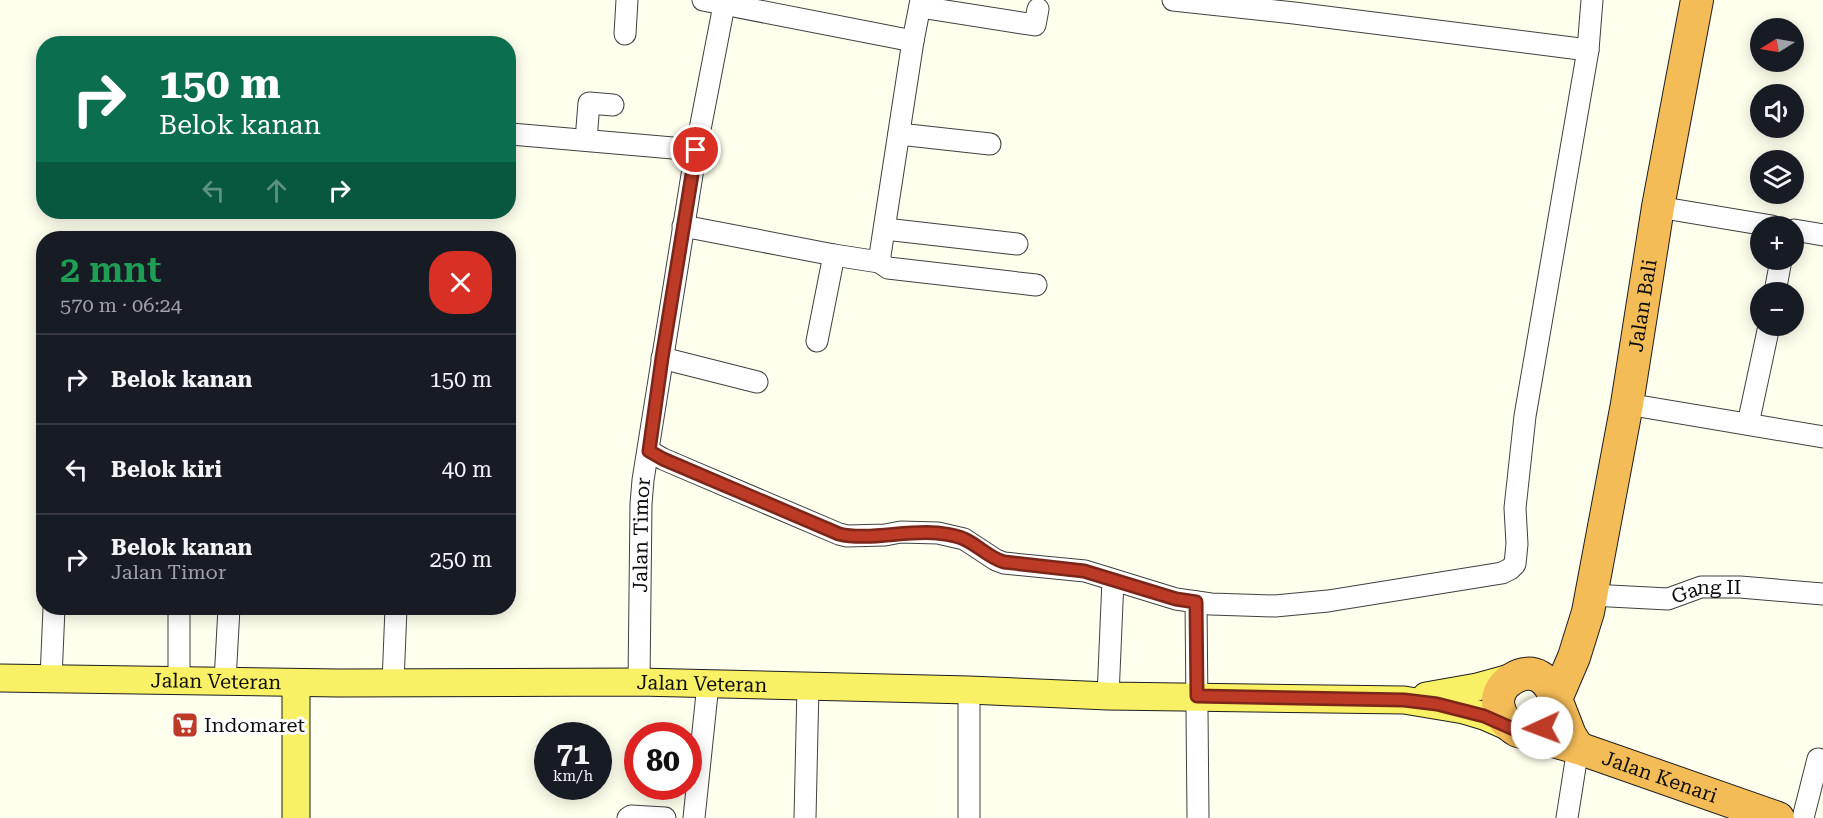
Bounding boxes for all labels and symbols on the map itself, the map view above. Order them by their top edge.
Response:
north arrow [1750,18,1804,72]
pin [670,124,721,175]
street label: Jalan Bali [1623,258,1662,354]
street label: Jalan Timor [628,477,655,593]
street label: Gang II [1668,575,1741,609]
street label: Jalan Veteran [151,668,282,694]
street label: Jalan Veteran [636,670,768,697]
position arrow [1510,696,1574,760]
supermarket icon: Indomaret [170,710,200,740]
place label: Indomaret [204,713,306,737]
speed limit sign: 80 [624,722,702,800]
street label: Jalan Kenari [1599,745,1721,808]

